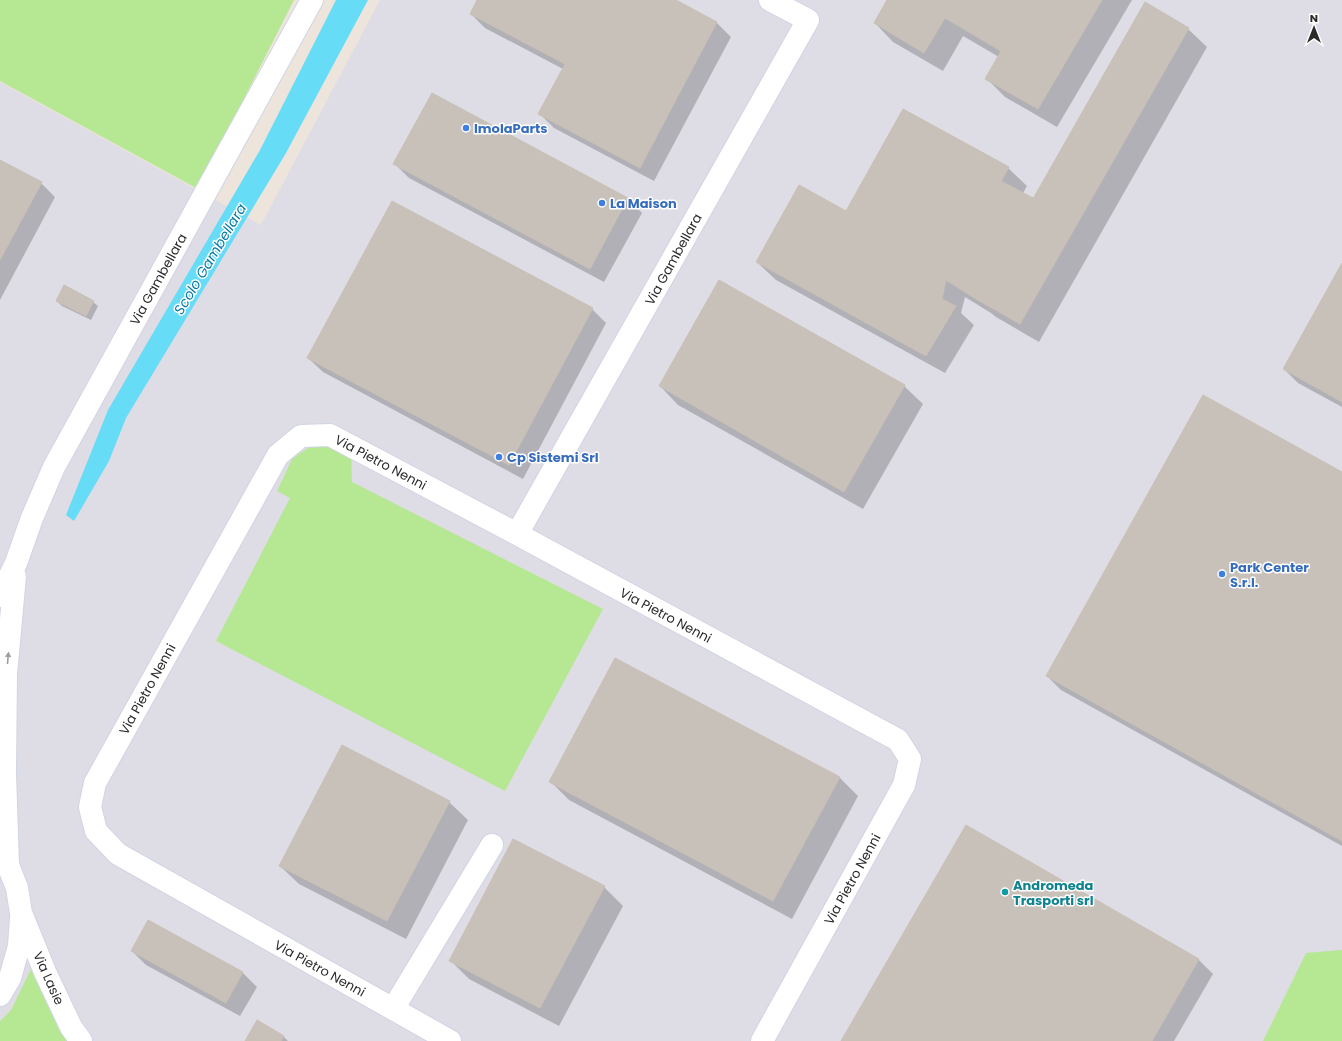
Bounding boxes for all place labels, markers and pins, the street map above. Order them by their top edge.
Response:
place label: ImolaParts [474,119,548,138]
marker: ImolaParts [461,123,471,133]
place label: La Maison [610,194,677,213]
marker: La Maison [597,198,607,208]
place label: Cp Sistemi Srl [507,448,599,467]
marker: Cp Sistemi Srl [494,452,504,462]
place label: Park Center S.r.l. [1230,558,1309,592]
marker: Park Center S.r.l. [1217,569,1227,579]
place label: Andromeda Trasporti srl [1013,876,1094,910]
marker: Andromeda Trasporti srl [1000,887,1010,897]

